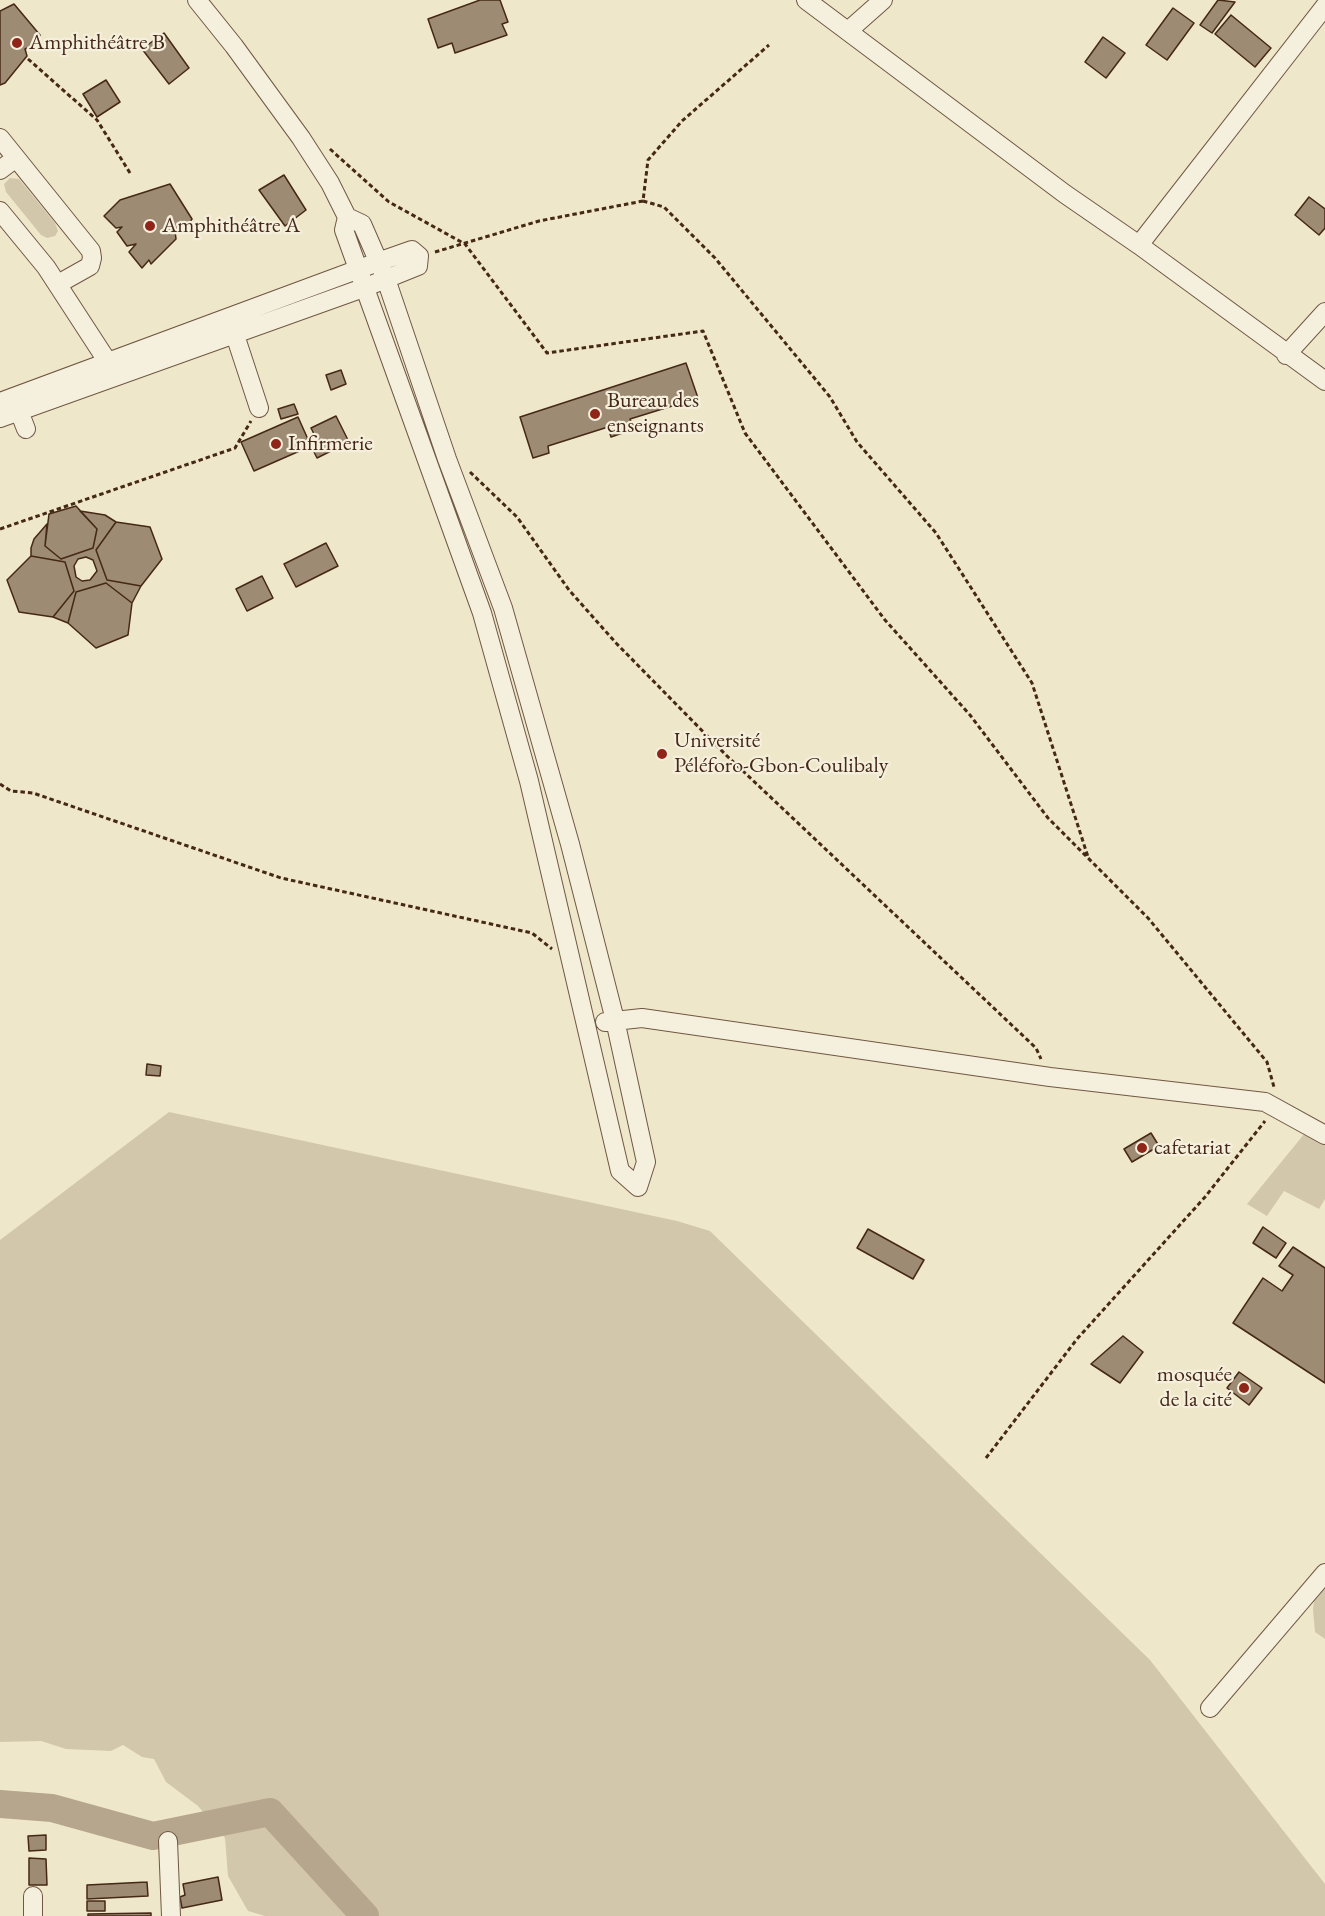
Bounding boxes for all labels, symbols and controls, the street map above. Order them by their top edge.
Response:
place label: Amphithéâtre B [29,30,165,56]
marker: Amphithéâtre B [10,36,24,50]
place label: Amphithéâtre A [162,213,300,239]
marker: Amphithéâtre A [143,219,157,233]
place label: Bureau des enseignants [607,388,704,440]
marker: Bureau des enseignants [588,407,602,421]
place label: Infirmerie [288,431,373,457]
marker: Infirmerie [269,437,283,451]
place label: Université Péléforo-Gbon-Coulibaly [674,728,888,780]
marker: Université Péléforo-Gbon-Coulibaly [655,747,669,761]
place label: cafetariat [1154,1135,1231,1161]
marker: cafetariat [1135,1141,1149,1155]
place label: mosquée de la cité [1157,1362,1232,1414]
marker: mosquée de la cité [1237,1381,1251,1395]

